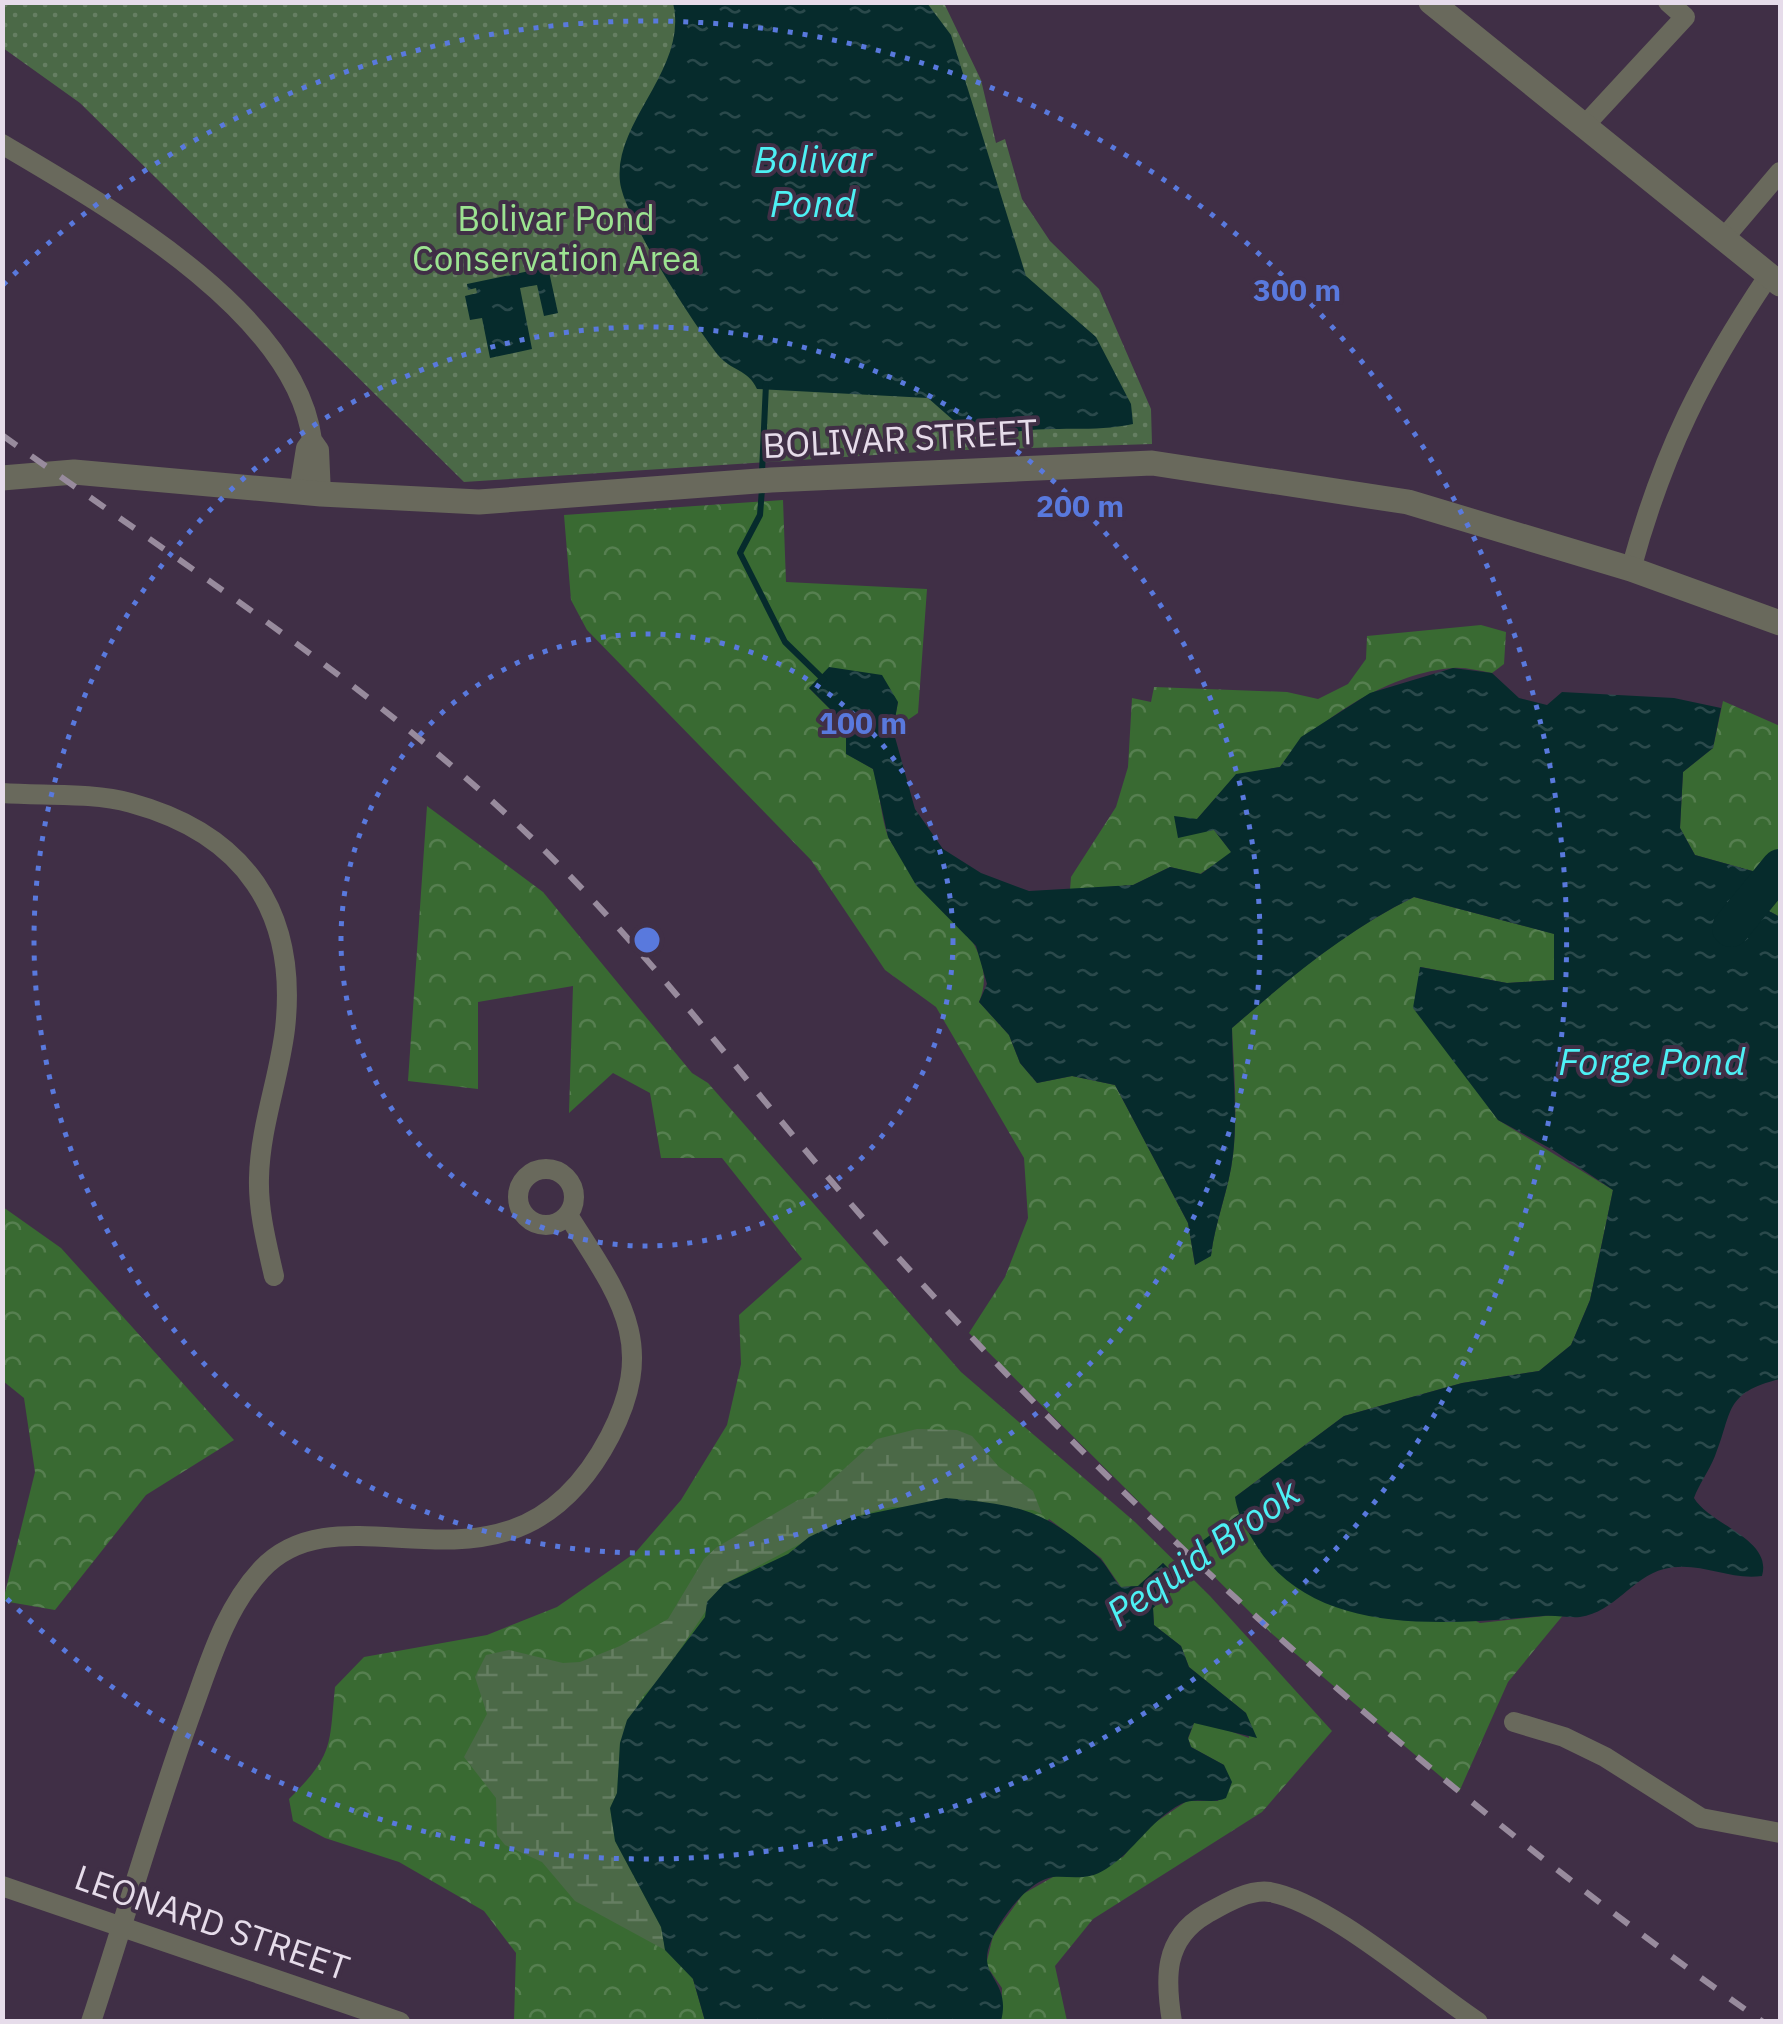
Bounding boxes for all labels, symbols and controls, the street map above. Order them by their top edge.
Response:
water label: Bolivar Pond [754,134,874,227]
park label: Bolivar Pond Conservation Area [412,195,700,281]
text: 300 m [1253,270,1341,309]
street label: BOLIVAR STREET [761,408,1039,468]
text: 200 m [1036,486,1124,525]
text: 100 m [819,703,907,742]
centre of rings [629,922,665,958]
water label: Forge Pond [1558,1036,1746,1085]
water label: Pequid Brook [1096,1467,1309,1636]
street label: LEONARD STREET [69,1854,356,1991]

